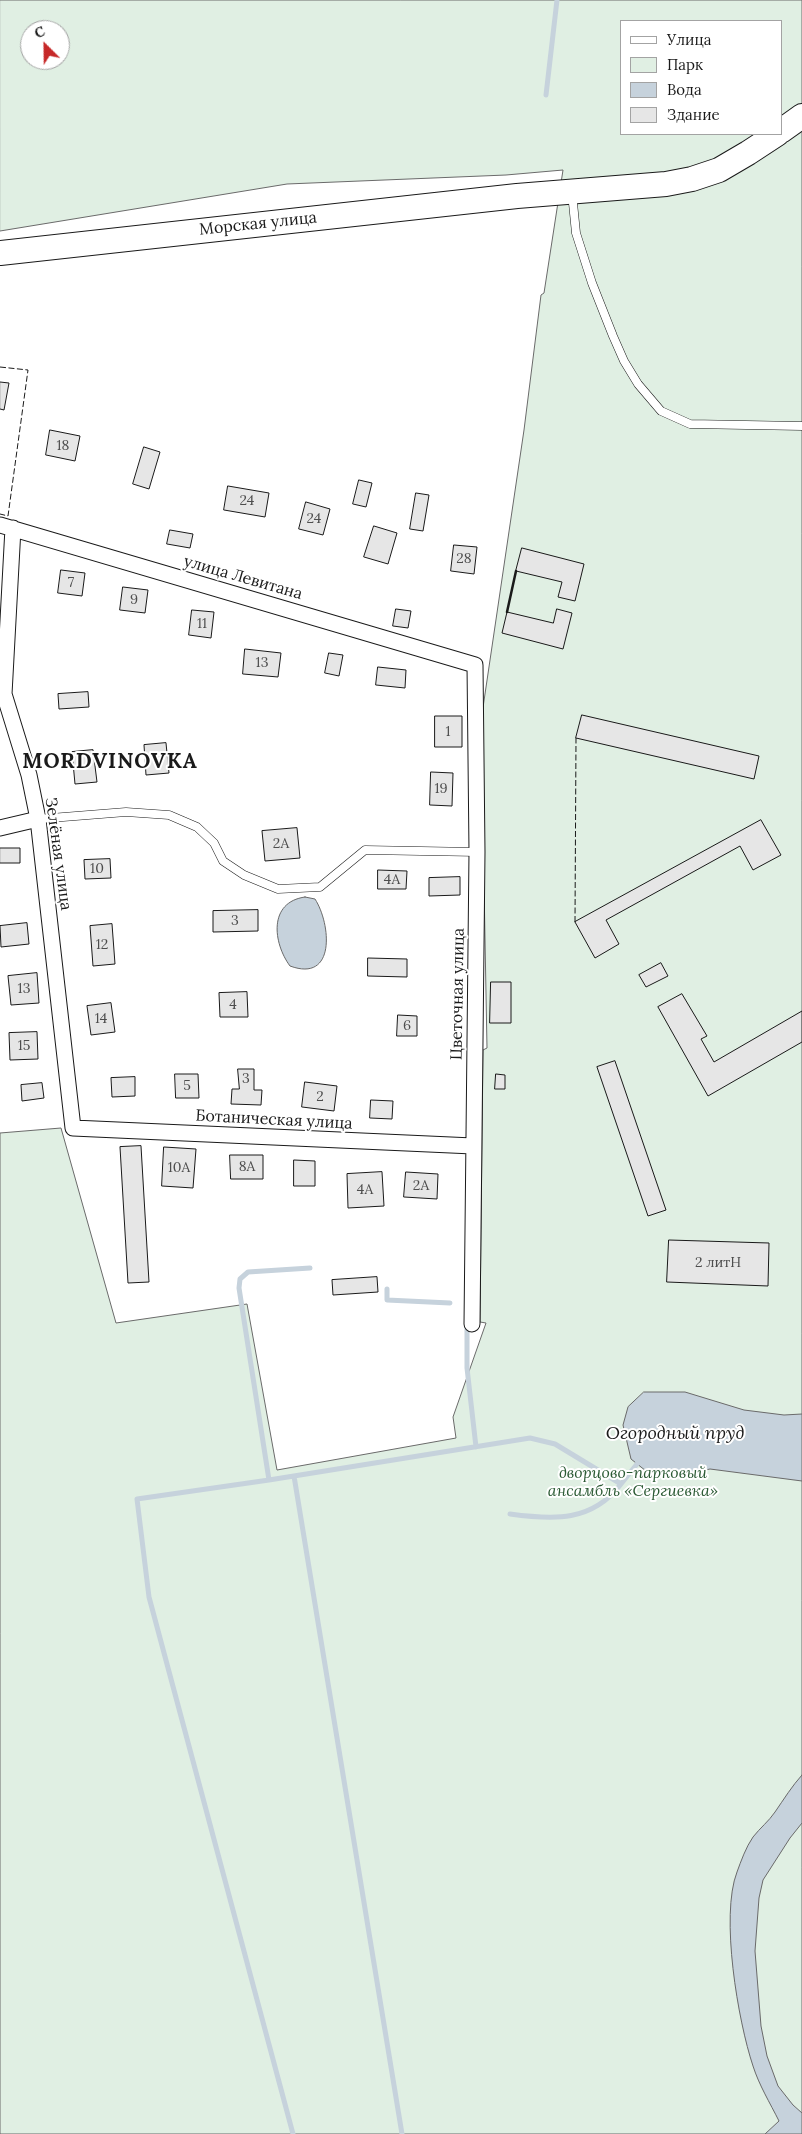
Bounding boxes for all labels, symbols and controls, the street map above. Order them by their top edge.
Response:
north arrow [20,20,70,70]
legend [620,20,782,135]
text: С [32,22,47,42]
text: Улица [667,30,711,49]
text: Парк [667,55,703,74]
text: Вода [667,80,702,99]
text: Здание [667,105,720,124]
street label: Морская улица [198,208,318,240]
house number: 18 [57,438,69,454]
house number: 24 [240,493,254,509]
house number: 24 [307,511,321,527]
house number: 28 [456,551,472,567]
street label: улица Левитана [181,552,305,604]
house number: 7 [68,575,74,591]
house number: 9 [130,592,138,608]
house number: 11 [197,616,207,632]
house number: 13 [256,655,268,671]
house number: 1 [445,724,451,740]
district label: MORDVINOVKA [21,749,199,775]
house number: 19 [434,781,448,797]
street label: Зелёная улица [41,796,75,912]
house number: 2А [273,836,289,852]
house number: 10 [90,861,104,877]
house number: 4А [384,872,400,888]
house number: 3 [231,913,239,929]
street label: Цветочная улица [447,928,469,1060]
house number: 12 [96,937,108,953]
house number: 13 [18,981,30,997]
house number: 4 [229,997,237,1013]
house number: 14 [95,1011,107,1027]
house number: 6 [403,1018,411,1034]
house number: 15 [18,1038,30,1054]
house number: 3 [242,1071,250,1087]
house number: 5 [183,1078,191,1094]
house number: 2 [316,1089,324,1105]
street label: Ботаническая улица [195,1106,353,1134]
house number: 8А [239,1159,255,1175]
house number: 10А [168,1160,190,1176]
house number: 2А [413,1178,429,1194]
house number: 4А [357,1182,373,1198]
house number: 2 литН [695,1255,741,1271]
water label: Огородный пруд [606,1423,744,1445]
park label: дворцово-парковый ансамбль «Сергиевка» [548,1463,718,1501]

